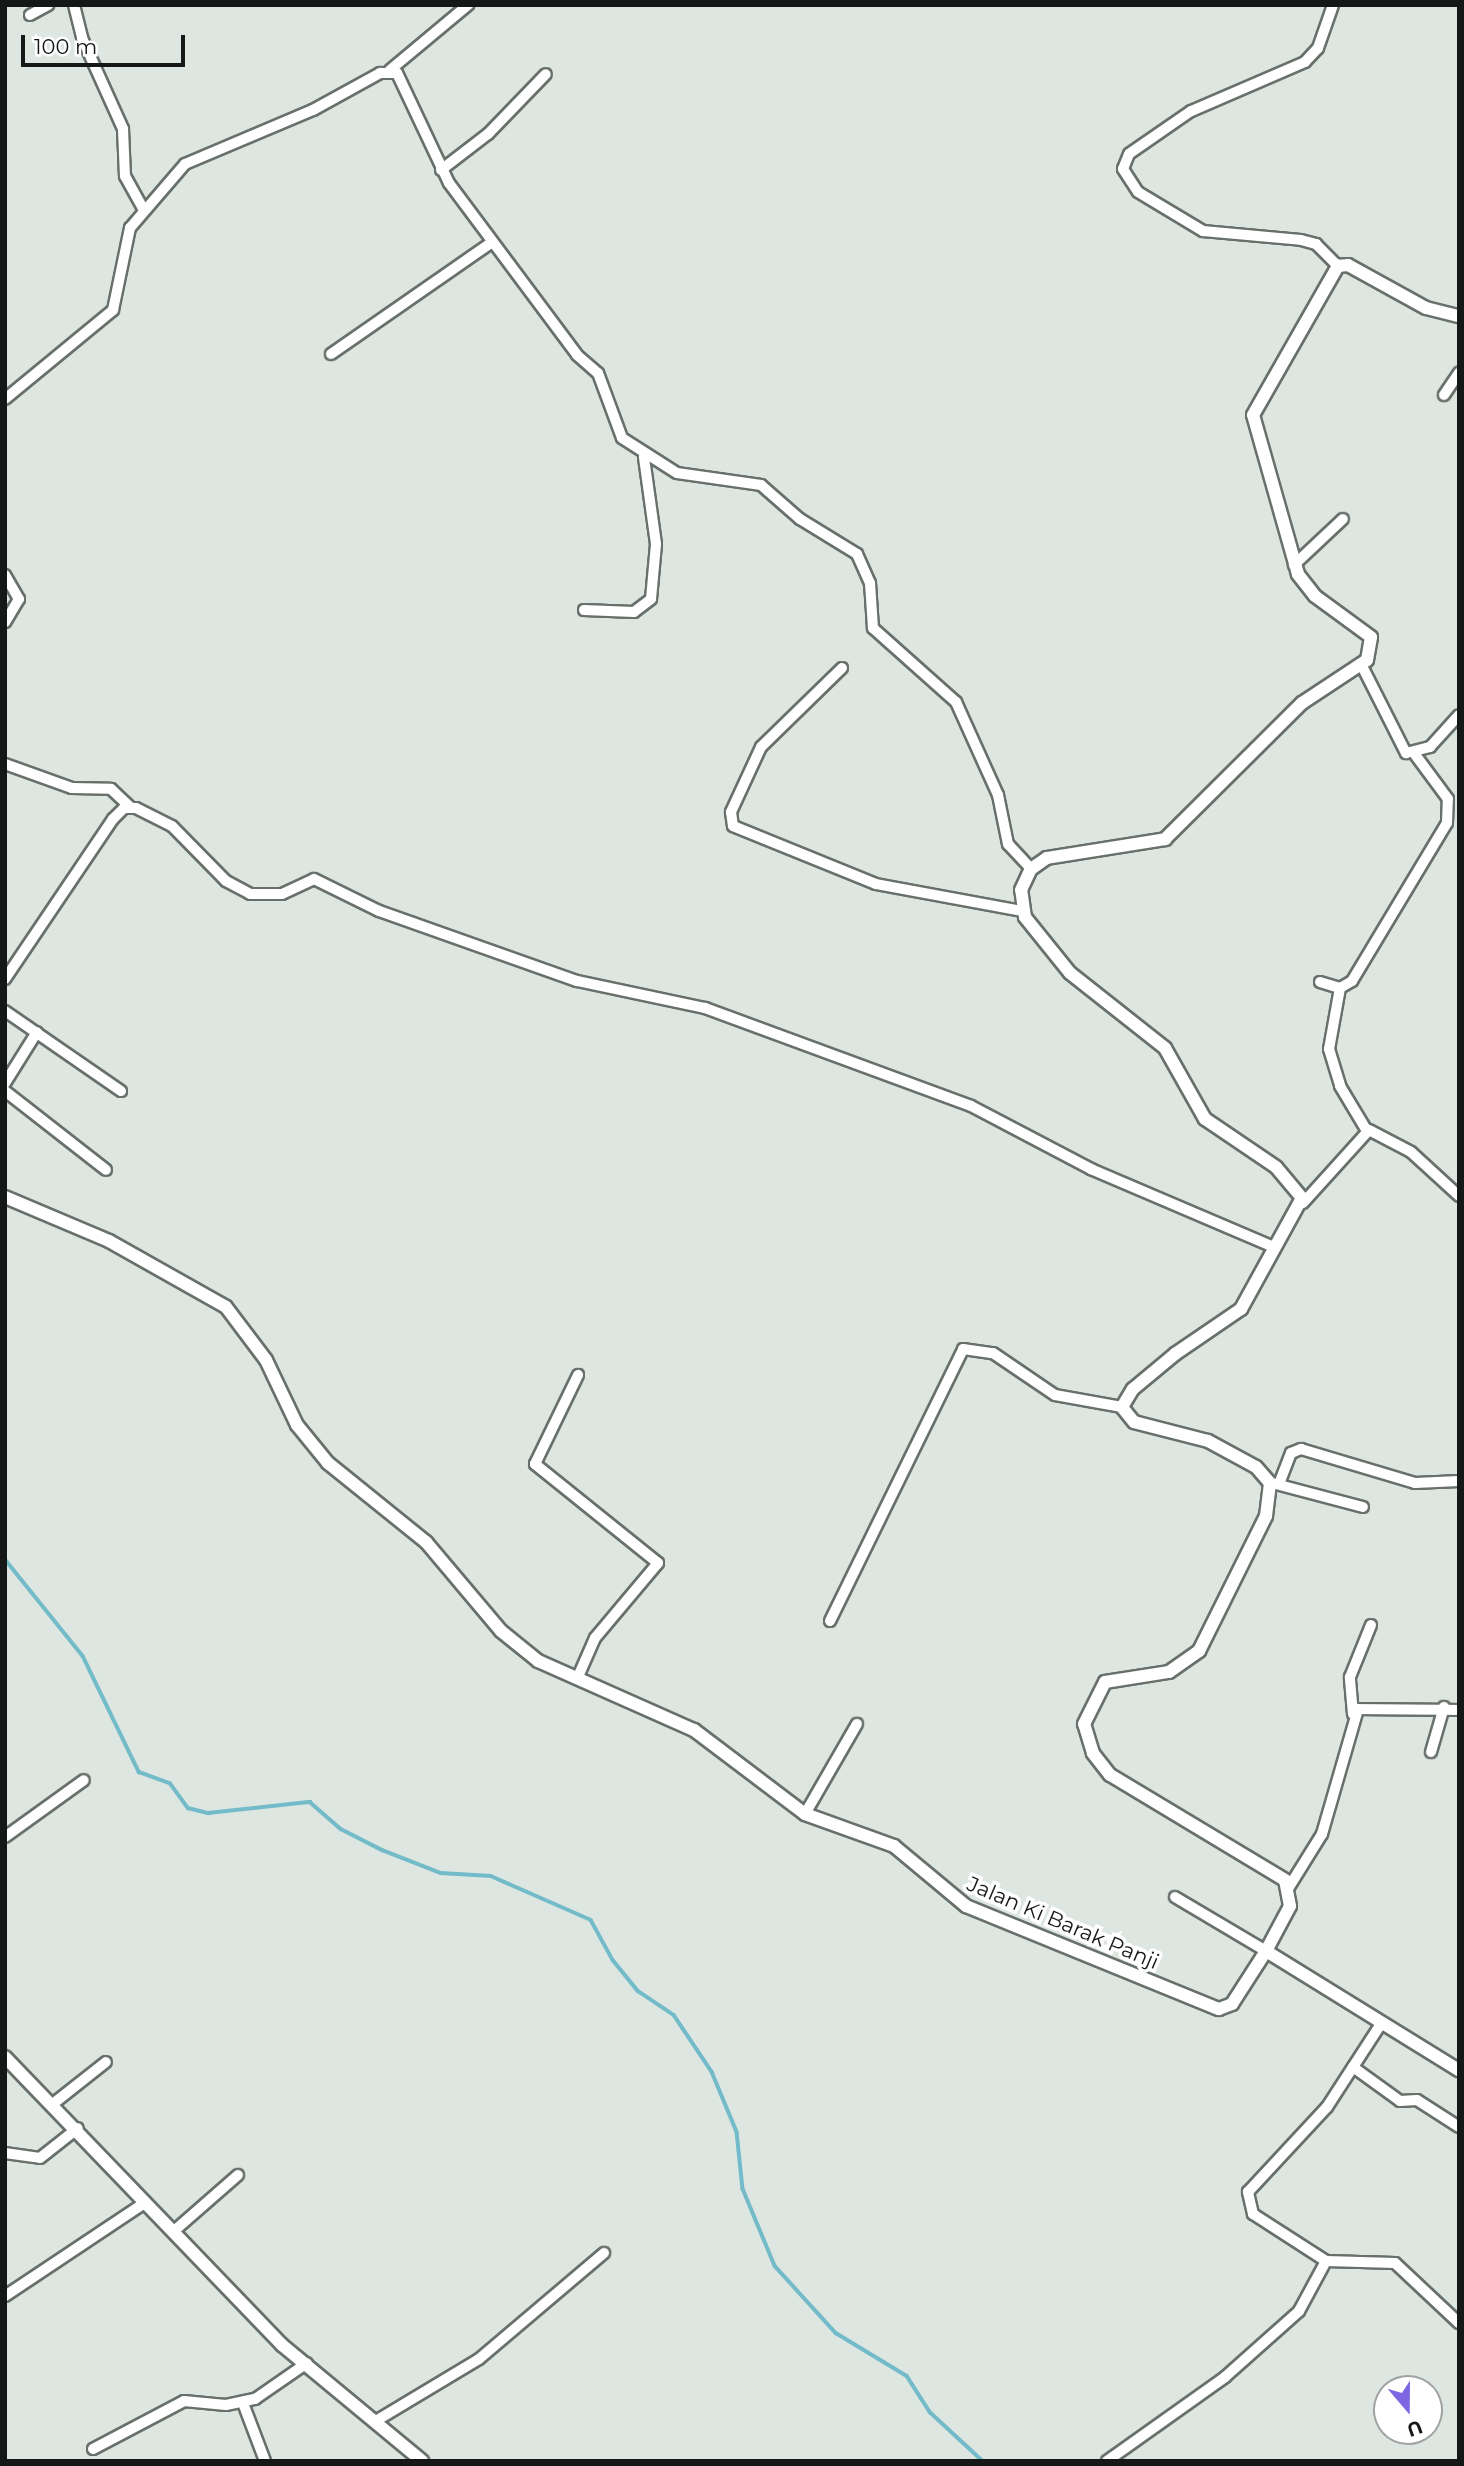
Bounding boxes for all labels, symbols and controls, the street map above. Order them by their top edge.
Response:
scale bar [24,21,189,65]
text: 100 m [34,34,97,59]
street label: Jalan Ki Barak Panji [963,1871,1163,1975]
north arrow [1373,2375,1443,2445]
text: U [1404,2415,1426,2442]

